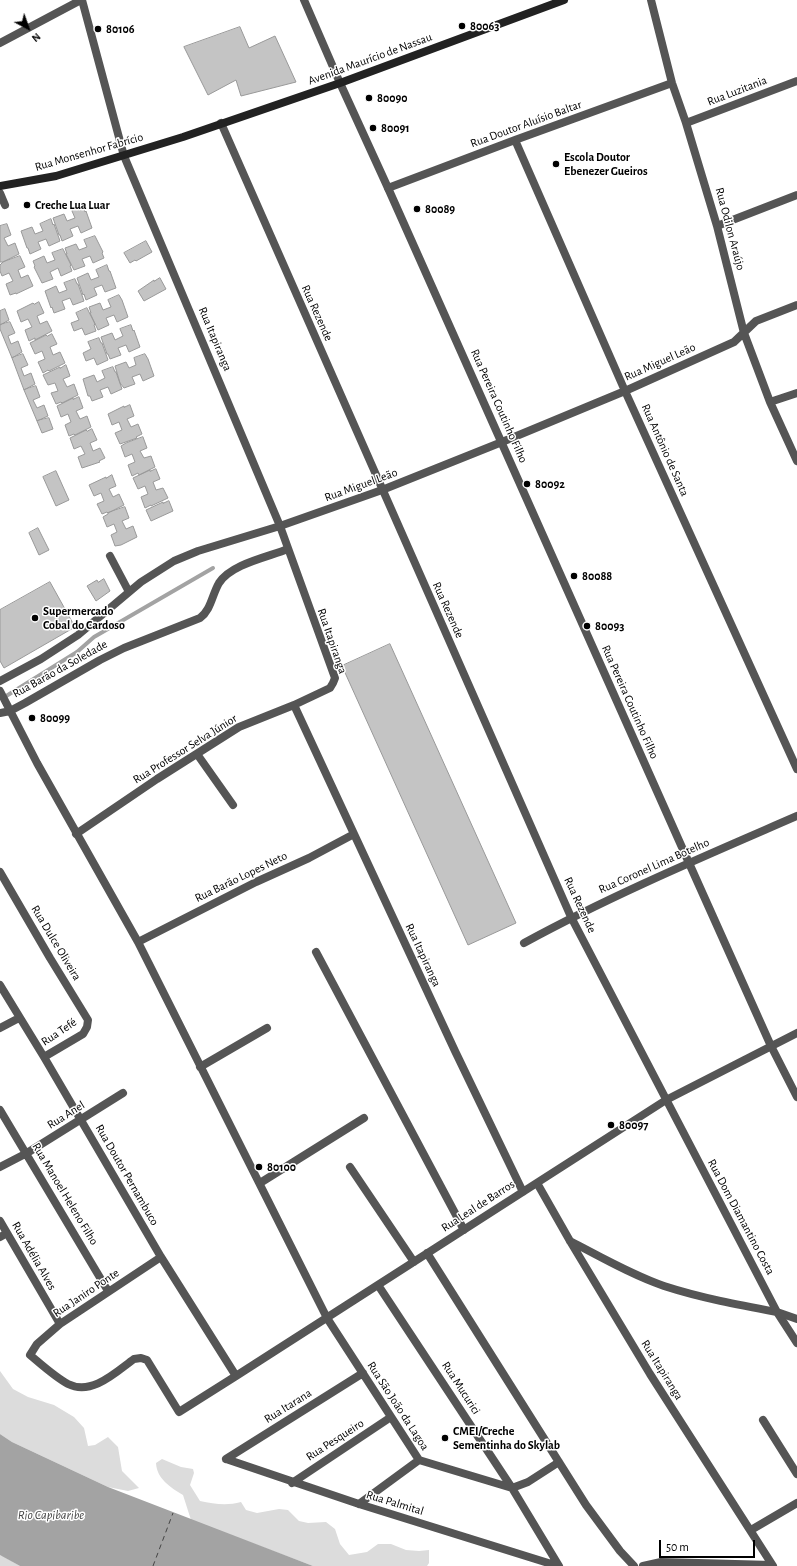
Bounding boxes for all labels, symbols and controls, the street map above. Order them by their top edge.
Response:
north arrow [8,8,48,48]
place label: 80063 [470,19,499,33]
marker: 80063 [457,21,467,31]
place label: 80106 [106,22,135,36]
marker: 80106 [93,24,103,34]
street label: Avenida Maurício de Nassau [306,30,434,88]
text: N [30,31,43,44]
street label: Rua Luzitania [705,73,769,109]
place label: 80090 [377,91,407,105]
marker: 80090 [364,93,374,103]
street label: Rua Doutor Aluísio Baltar [468,97,584,151]
place label: 80091 [381,121,410,135]
marker: 80091 [368,123,378,133]
street label: Rua Monsenhor Fabrício [33,130,145,174]
place label: Escola Doutor Ebenezer Gueiros [564,150,648,178]
marker: Escola Doutor Ebenezer Gueiros [551,159,561,169]
street label: Rua Odilon Araújo [712,186,748,272]
place label: Creche Lua Luar [35,198,110,212]
marker: Creche Lua Luar [22,200,32,210]
place label: 80089 [425,202,455,216]
marker: 80089 [412,204,422,214]
street label: Rua Rezende [298,283,336,343]
street label: Rua Itapiranga [195,305,235,373]
street label: Rua Miguel Leão [622,340,698,384]
street label: Rua Pereira Coutinho Filho [467,347,531,465]
street label: Rua Antônio de Santa [638,402,692,498]
street label: Rua Miguel Leão [323,465,399,505]
place label: 80092 [535,477,565,491]
marker: 80092 [522,479,532,489]
place label: 80088 [582,569,612,583]
marker: 80088 [569,571,579,581]
street label: Rua Rezende [429,580,467,640]
place label: Supermercado Cobal do Cardoso [43,604,125,632]
street label: Rua Itapiranga [314,606,350,676]
marker: Supermercado Cobal do Cardoso [30,613,40,623]
place label: 80093 [595,619,624,633]
marker: 80093 [582,621,592,631]
street label: Rua Barão da Soledade [10,637,110,701]
street label: Rua Pereira Coutinho Filho [598,643,662,761]
place label: 80099 [40,711,70,725]
street label: Rua Professor Selva Júnior [130,711,240,787]
marker: 80099 [27,713,37,723]
street label: Rua Coronel Lima Botelho [596,835,712,897]
street label: Rua Barão Lopes Neto [192,848,290,906]
street label: Rua Rezende [561,875,599,935]
street label: Rua Dulce Oliveira [28,903,84,983]
street label: Rua Itapiranga [402,921,444,989]
street label: Rua Tefé [39,1015,79,1049]
street label: Rua Anel [45,1098,87,1132]
place label: 80097 [619,1118,648,1132]
marker: 80097 [606,1120,616,1130]
street label: Rua Doutor Pernambuco [92,1122,162,1228]
street label: Rua Manoel Heleno Filho [29,1140,101,1248]
street label: Rua Dom Diamantino Costa [704,1157,778,1277]
place label: 80100 [267,1160,296,1174]
marker: 80100 [254,1162,264,1172]
street label: Rua Leal de Barros [439,1177,517,1235]
street label: Rua Adélia Alves [9,1219,59,1293]
street label: Rua Janiro Ponte [50,1266,122,1320]
street label: Rua Itapiranga [638,1337,686,1403]
street label: Rua São João da Lagoa [364,1359,432,1453]
street label: Rua Mucurici [439,1359,483,1417]
street label: Rua Itarana [262,1386,314,1426]
street label: Rua Pesqueiro [303,1416,367,1464]
place label: CMEI/Creche Sementinha do Skylab [453,1424,560,1452]
marker: CMEI/Creche Sementinha do Skylab [440,1433,450,1443]
street label: Rua Palmital [365,1487,425,1519]
water label: Rio Capibaribe [18,1507,84,1523]
scale bar [661,1532,757,1558]
text: 50 m [666,1541,689,1553]

